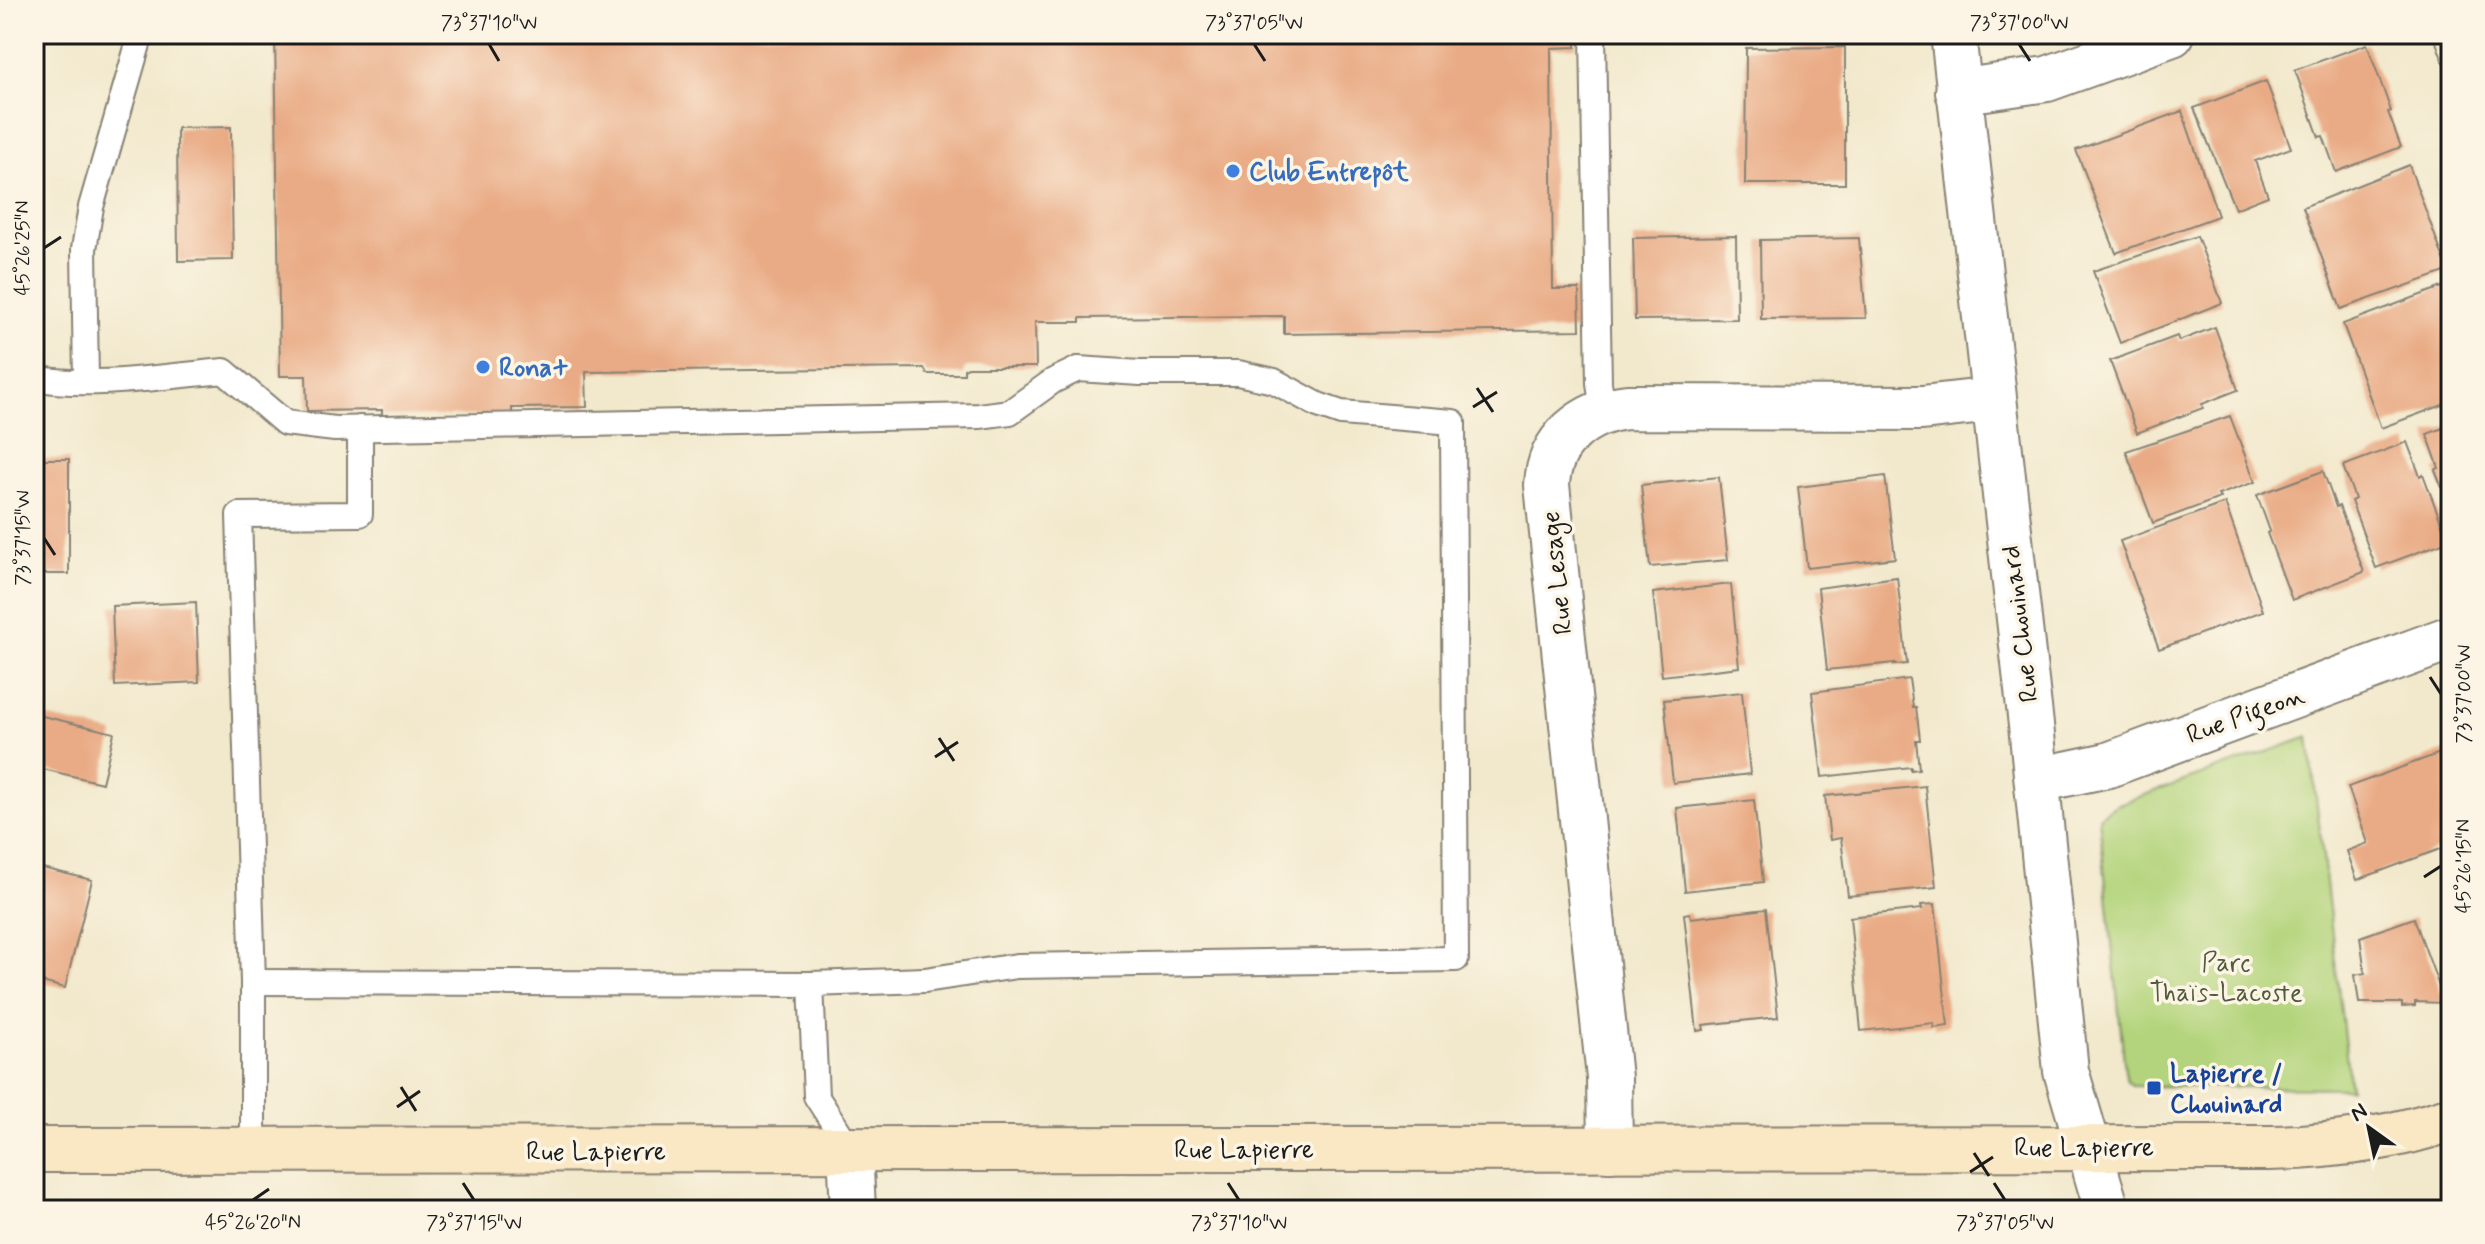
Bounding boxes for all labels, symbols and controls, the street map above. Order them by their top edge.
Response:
text: 73°37'10"W [441,10,537,37]
text: 73°37'05"W [1205,10,1303,37]
text: 73°37'00"W [1970,10,2068,37]
place label: Club Entrepôt [1249,156,1409,190]
marker: Club Entrepôt [1224,162,1242,180]
text: 45°26'25"N [10,200,37,296]
place label: Rona+ [499,352,569,386]
marker: Rona+ [474,358,492,376]
text: 73°37'15"W [10,490,37,586]
street label: Rue Lesage [1535,509,1583,636]
street label: Rue Chouinard [1994,543,2047,704]
text: 73°37'00"W [2451,645,2478,743]
street label: Rue Pigeon [2182,679,2310,756]
text: 45°26'15"N [2451,819,2478,913]
park label: Parc Thaïs-Lacoste [2150,947,2303,1011]
place label: Lapierre / Chouinard [2170,1058,2283,1122]
marker: Lapierre / Chouinard [2145,1079,2163,1097]
north arrow [2329,1088,2409,1168]
text: N [2345,1097,2373,1129]
street label: Rue Lapierre [2014,1132,2154,1166]
street label: Rue Lapierre [1174,1134,1314,1168]
street label: Rue Lapierre [526,1136,666,1170]
text: 45°26'20"N [205,1210,301,1237]
text: 73°37'15"W [426,1210,522,1237]
text: 73°37'10"W [1191,1210,1287,1237]
text: 73°37'05"W [1956,1210,2054,1237]

